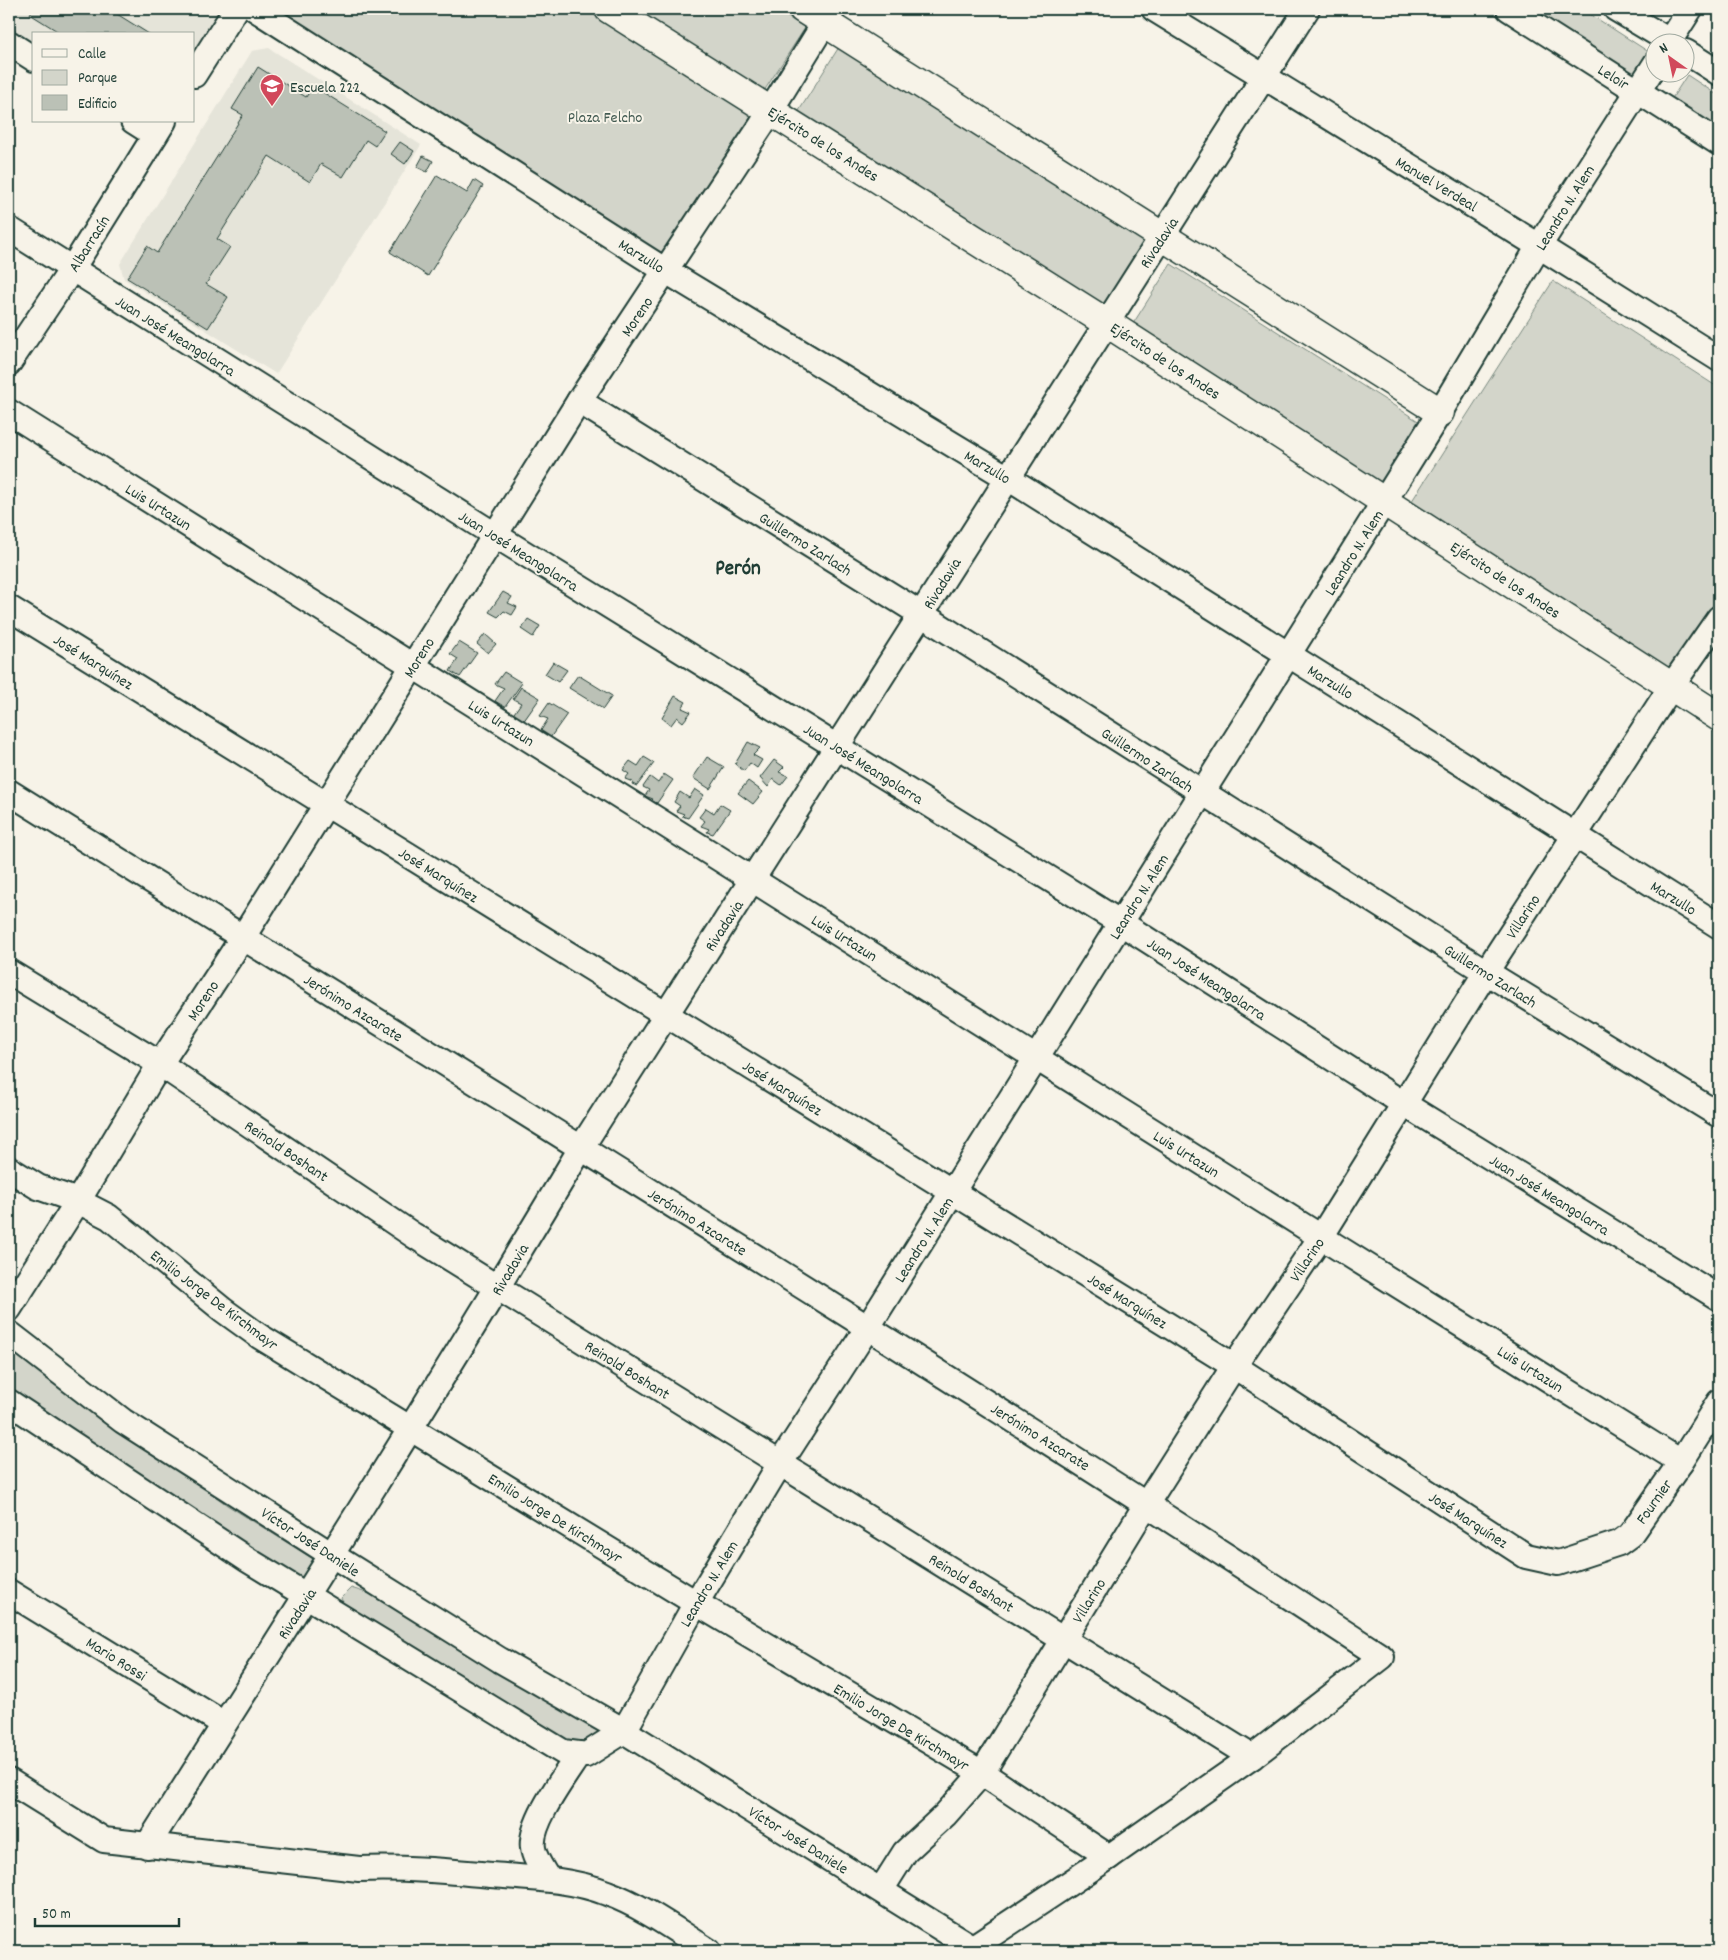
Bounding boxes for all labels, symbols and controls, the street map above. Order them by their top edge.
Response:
legend [32,32,195,122]
north arrow [1646,32,1696,82]
text: N [1656,38,1672,59]
text: Calle [78,44,107,66]
street label: Leloir [1592,60,1633,97]
text: Parque [78,68,118,90]
school or university icon: Escuela 222 [259,73,285,107]
place label: Escuela 222 [290,77,360,100]
text: Edificio [78,94,117,116]
street label: Ejército de los Andes [763,102,883,189]
park label: Plaza Felcho [568,107,642,130]
street label: Manuel Verdeal [1390,152,1481,219]
street label: Leandro N. Alem [1531,161,1602,256]
street label: Albarracín [64,211,117,277]
street label: Rivadavia [1135,213,1186,274]
street label: Marzullo [613,234,668,280]
street label: Juan José Meangolarra [110,291,240,384]
street label: Moreno [616,293,660,342]
street label: Ejército de los Andes [1105,318,1224,407]
street label: Marzullo [959,445,1014,491]
street label: Luis Urtazun [120,479,195,538]
street label: Juan José Meangolarra [453,506,583,599]
street label: Leandro N. Alem [1320,506,1391,601]
street label: Guillermo Zarlach [754,507,856,583]
street label: Ejército de los Andes [1445,537,1564,626]
street label: Rivadavia [918,554,968,615]
district label: Perón [715,555,761,585]
street label: José Marquínez [48,629,137,697]
street label: Moreno [399,634,442,683]
street label: Marzullo [1302,660,1357,706]
street label: Luis Urtazun [463,695,538,754]
street label: Juan José Meangolarra [798,719,928,812]
street label: Guillermo Zarlach [1096,723,1197,800]
street label: José Marquínez [393,842,482,910]
street label: Leandro N. Alem [1105,850,1176,945]
street label: Marzullo [1645,876,1700,922]
street label: Villarino [1501,890,1547,944]
street label: Rivadavia [700,896,751,957]
street label: Luis Urtazun [806,910,881,969]
street label: Juan José Meangolarra [1142,933,1270,1027]
street label: Guillermo Zarlach [1439,939,1541,1015]
street label: Jerónimo Azcarate [299,969,407,1049]
street label: Moreno [182,977,226,1026]
street label: José Marquínez [737,1055,826,1123]
street label: Reinold Boshant [239,1115,332,1189]
street label: Luis Urtazun [1148,1126,1223,1185]
street label: Juan José Meangolarra [1484,1150,1614,1243]
street label: Jerónimo Azcarate [643,1183,751,1263]
street label: Leandro N. Alem [890,1193,961,1288]
street label: Villarino [1285,1234,1331,1287]
street label: Rivadavia [487,1240,536,1301]
street label: Emilio Jorge De Kirchmayr [145,1245,282,1357]
street label: José Marquínez [1082,1268,1171,1336]
street label: Reinold Boshant [580,1336,674,1407]
street label: Luis Urtazun [1492,1341,1567,1400]
street label: Jerónimo Azcarate [986,1398,1094,1478]
street label: Emilio Jorge De Kirchmayr [483,1468,627,1570]
street label: Fournier [1631,1475,1679,1530]
street label: José Marquínez [1423,1487,1512,1555]
street label: Víctor José Daniele [256,1502,364,1584]
street label: Leandro N. Alem [675,1537,745,1632]
street label: Reinold Boshant [924,1549,1018,1620]
street label: Villarino [1067,1574,1113,1628]
street label: Rivadavia [273,1584,324,1645]
street label: Mario Rossi [81,1632,151,1688]
street label: Emilio Jorge De Kirchmayr [828,1678,973,1778]
street label: Víctor José Daniele [743,1801,852,1881]
scale bar [35,1895,179,1927]
text: 50 m [42,1904,71,1926]

